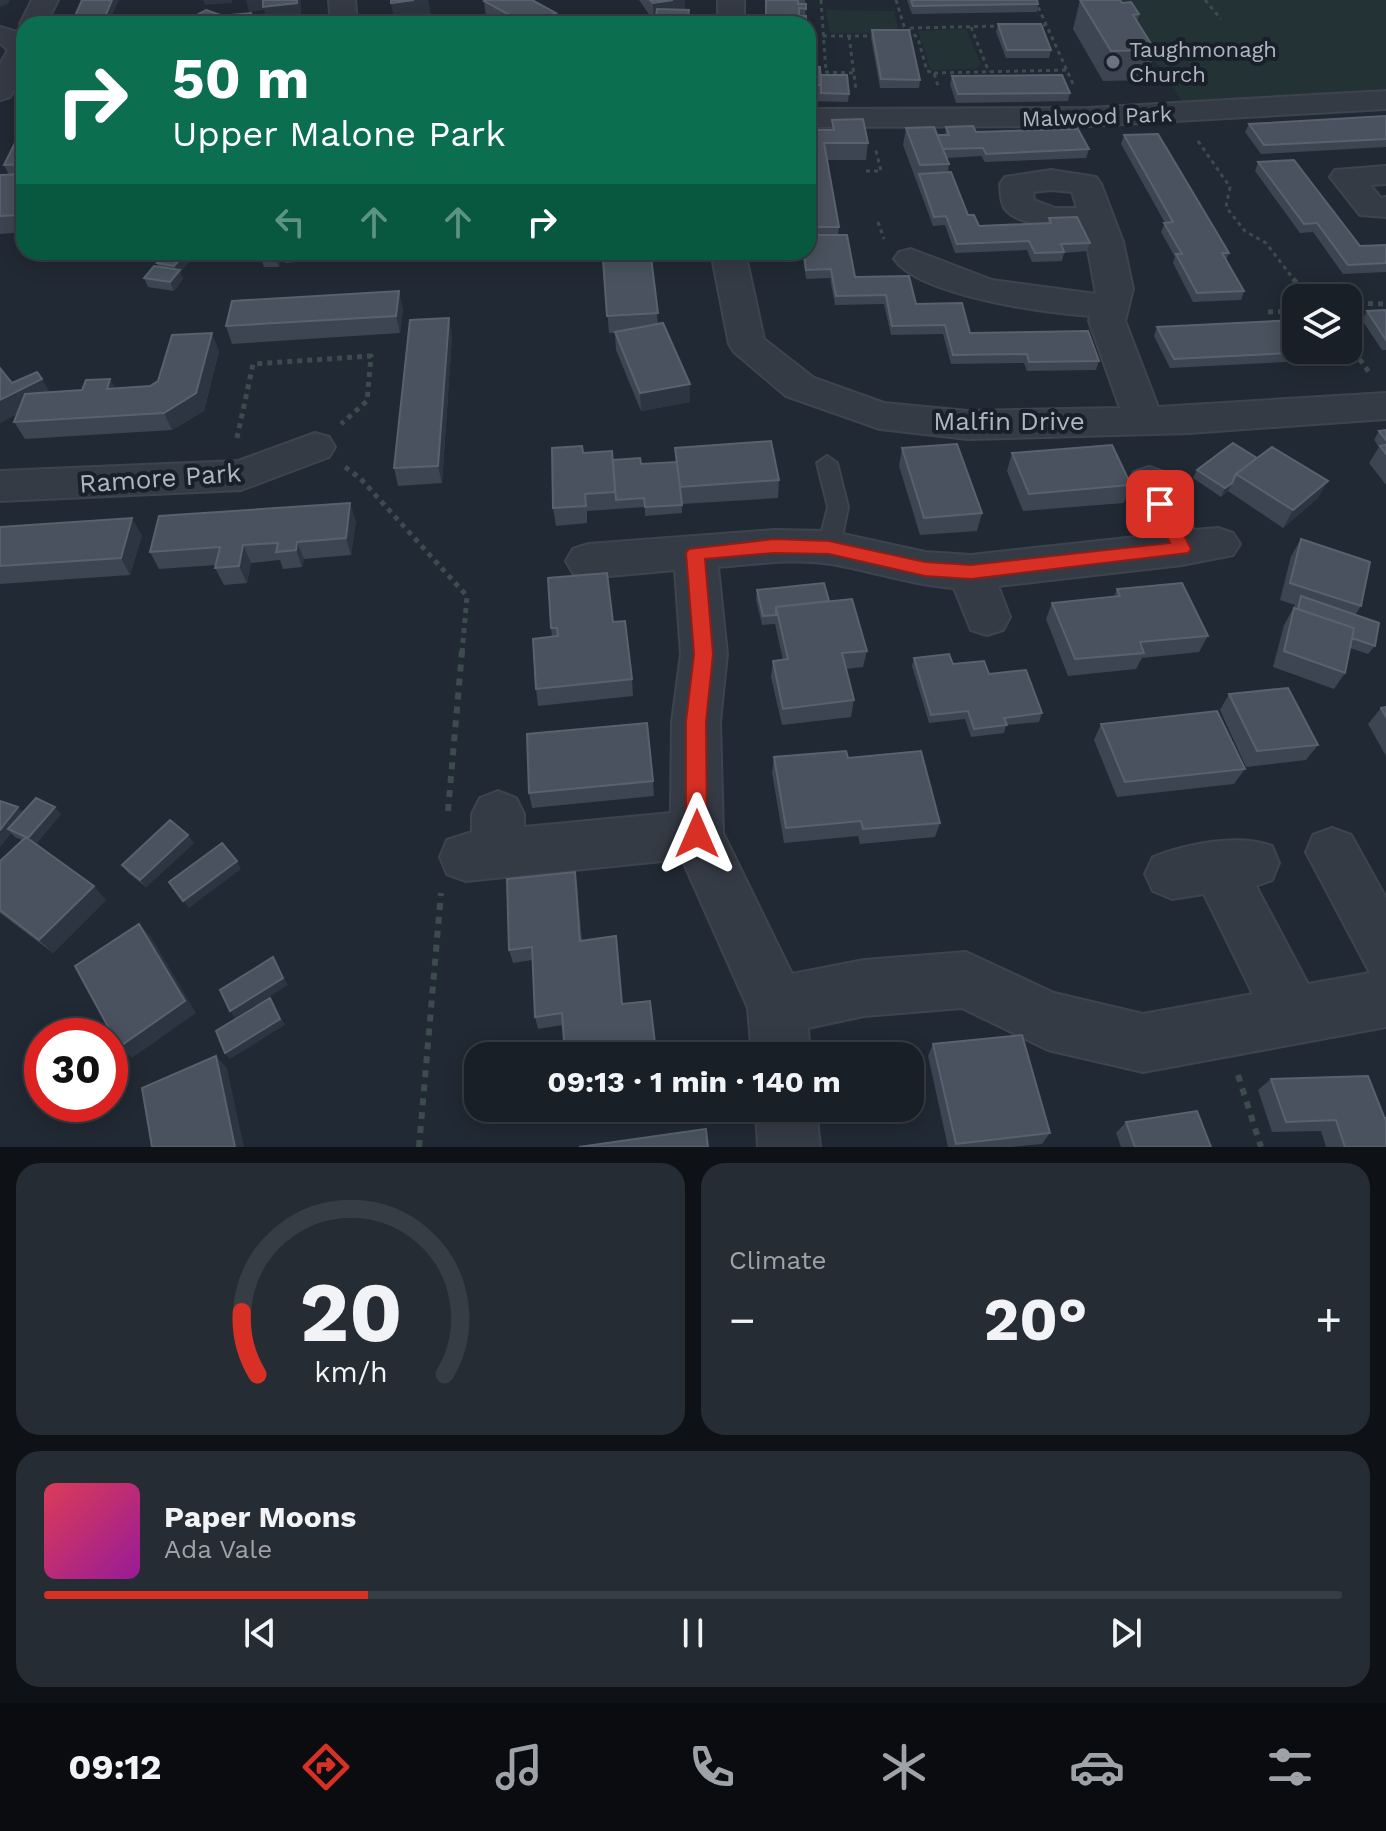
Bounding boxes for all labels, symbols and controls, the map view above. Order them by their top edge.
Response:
place label: Taughmonagh Church [1129,37,1277,87]
text: 50 m [172,46,309,112]
icon: right [40,48,144,152]
marker: Taughmonagh Church [1104,53,1122,71]
street label: Malwood Park [1021,101,1173,132]
text: Upper Malone Park [172,113,506,155]
icon: left [268,200,312,244]
icon: ahead [352,200,396,244]
icon: ahead [436,200,480,244]
icon: right [520,200,564,244]
map controls [1282,284,1362,364]
button: layers [1282,284,1362,364]
street label: Malfin Drive [933,406,1085,436]
street label: Ramore Park [78,457,242,499]
pin [1126,470,1194,538]
icon: arrive [1138,482,1182,526]
position arrow [655,792,739,876]
speed limit sign: 30 [24,1018,128,1122]
text: 09:13 · 1 min · 140 m [547,1064,841,1099]
text: Climate [729,1245,827,1275]
text: 20 [299,1264,402,1361]
text: 20° [983,1284,1088,1355]
text: − [729,1294,756,1346]
text: + [1315,1294,1342,1346]
text: km/h [314,1355,387,1389]
text: Paper Moons [164,1499,356,1534]
text: Ada Vale [164,1534,272,1564]
icon: previous [238,1611,282,1655]
icon: pause [671,1611,715,1655]
icon: next [1104,1611,1148,1655]
icon: directions [298,1739,354,1795]
icon: music [491,1739,547,1795]
icon: phone [684,1739,740,1795]
icon: climate [876,1739,932,1795]
icon: car [1069,1739,1125,1795]
icon: filters [1262,1739,1318,1795]
text: 09:12 [68,1746,162,1788]

